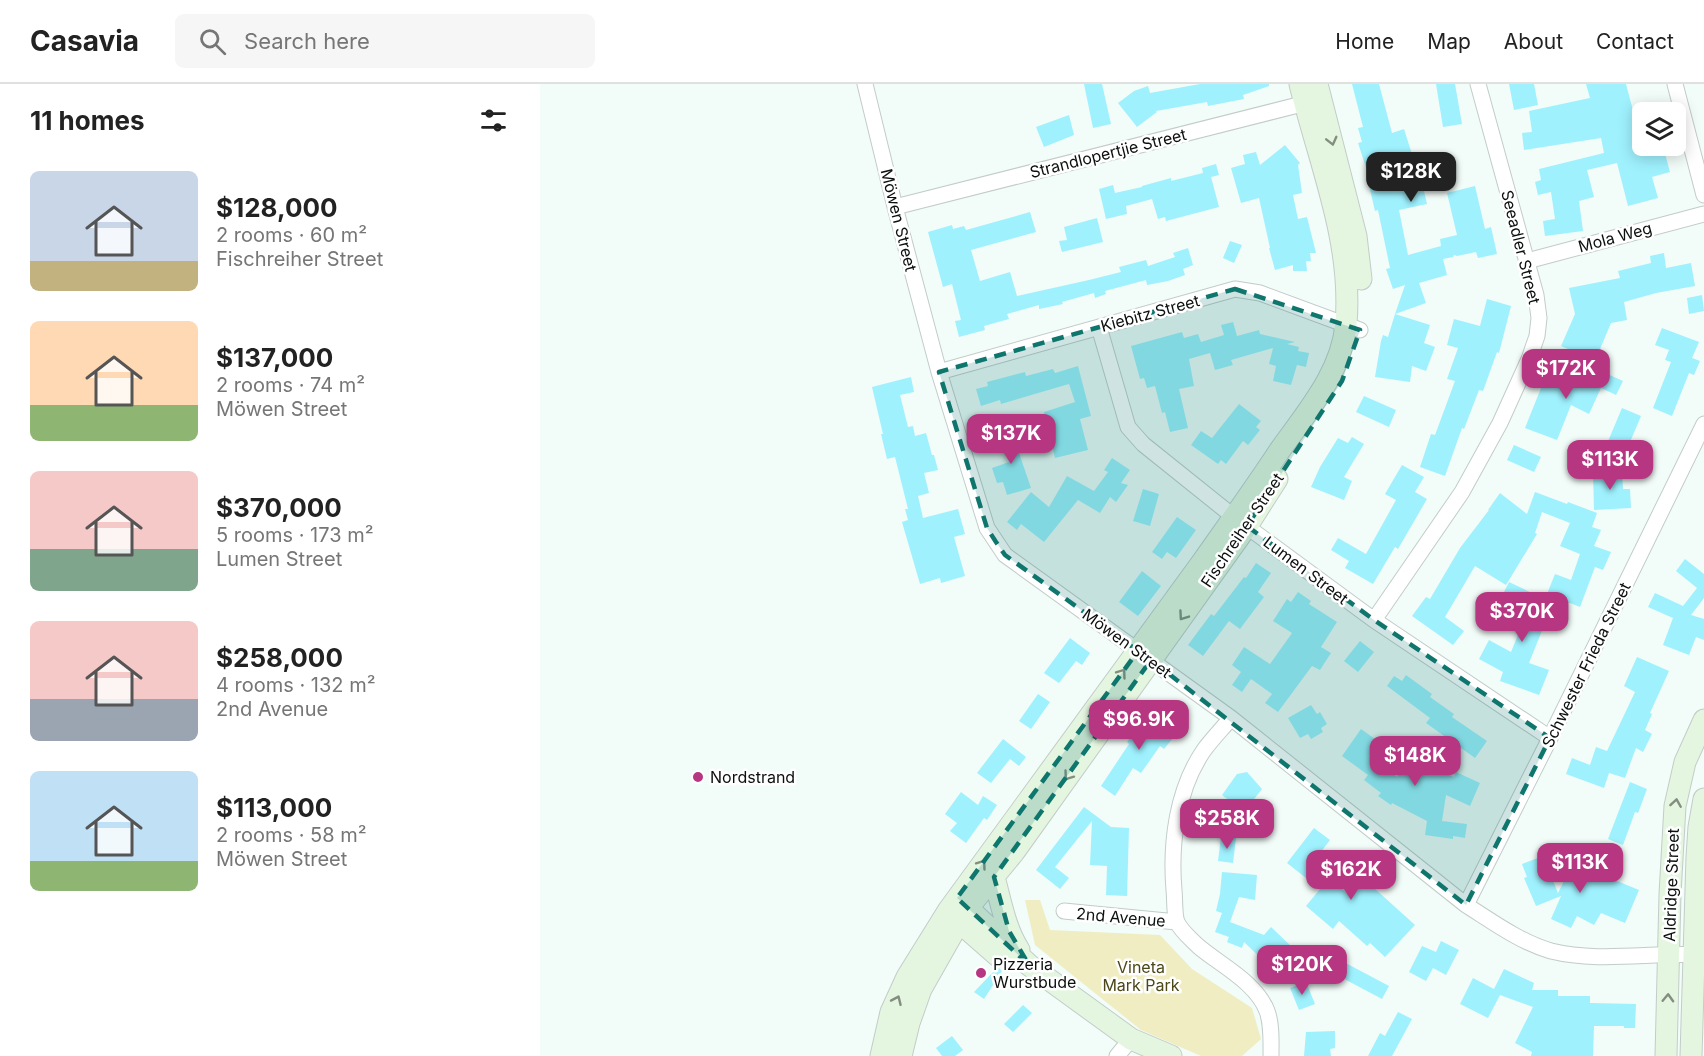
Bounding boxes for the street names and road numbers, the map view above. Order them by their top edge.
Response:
street label: Strandlopertjie Street [1028,124,1188,182]
street label: Möwen Street [877,167,921,273]
street label: Seeadler Street [1497,188,1545,306]
street label: Mola Weg [1576,218,1654,256]
street label: Kiebitz Street [1098,290,1202,336]
street label: Fischreiher Street [1196,469,1288,591]
street label: Lumen Street [1260,532,1352,608]
street label: Schwester Frieda Street [1537,579,1635,751]
street label: Möwen Street [1079,604,1175,682]
street label: Aldridge Street [1659,828,1683,942]
street label: 2nd Avenue [1075,903,1167,931]

